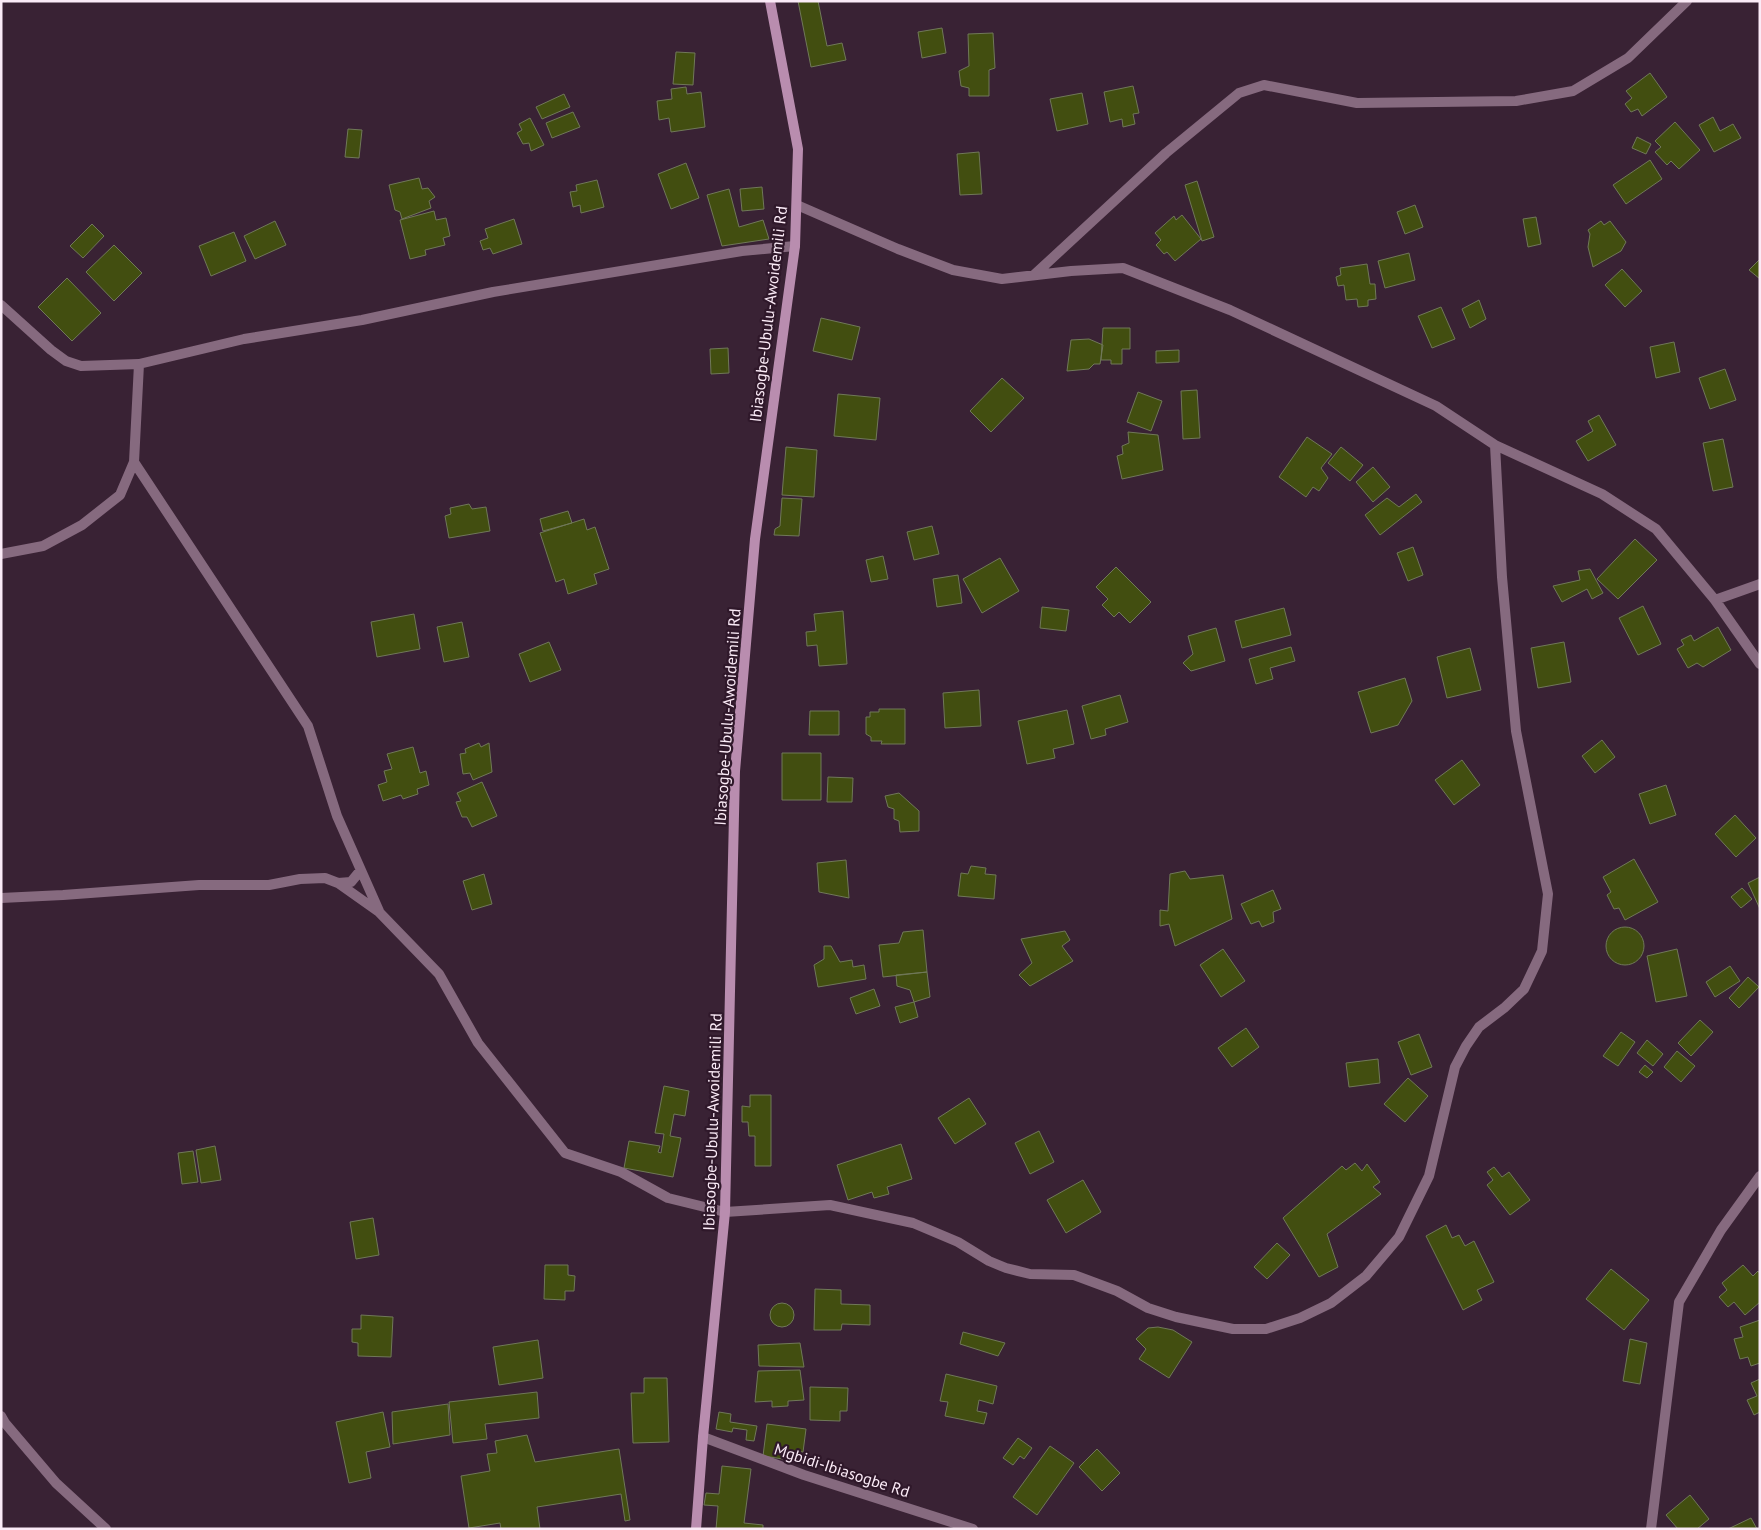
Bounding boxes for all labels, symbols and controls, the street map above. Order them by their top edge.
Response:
street label: Ibiasogbe-Ubulu-Awoidemili Rd [745,205,791,423]
street label: Ibiasogbe-Ubulu-Awoidemili Rd [709,608,745,826]
street label: Ibiasogbe-Ubulu-Awoidemili Rd [698,1013,726,1231]
street label: Mgbidi-Ibiasogbe Rd [772,1439,912,1501]

